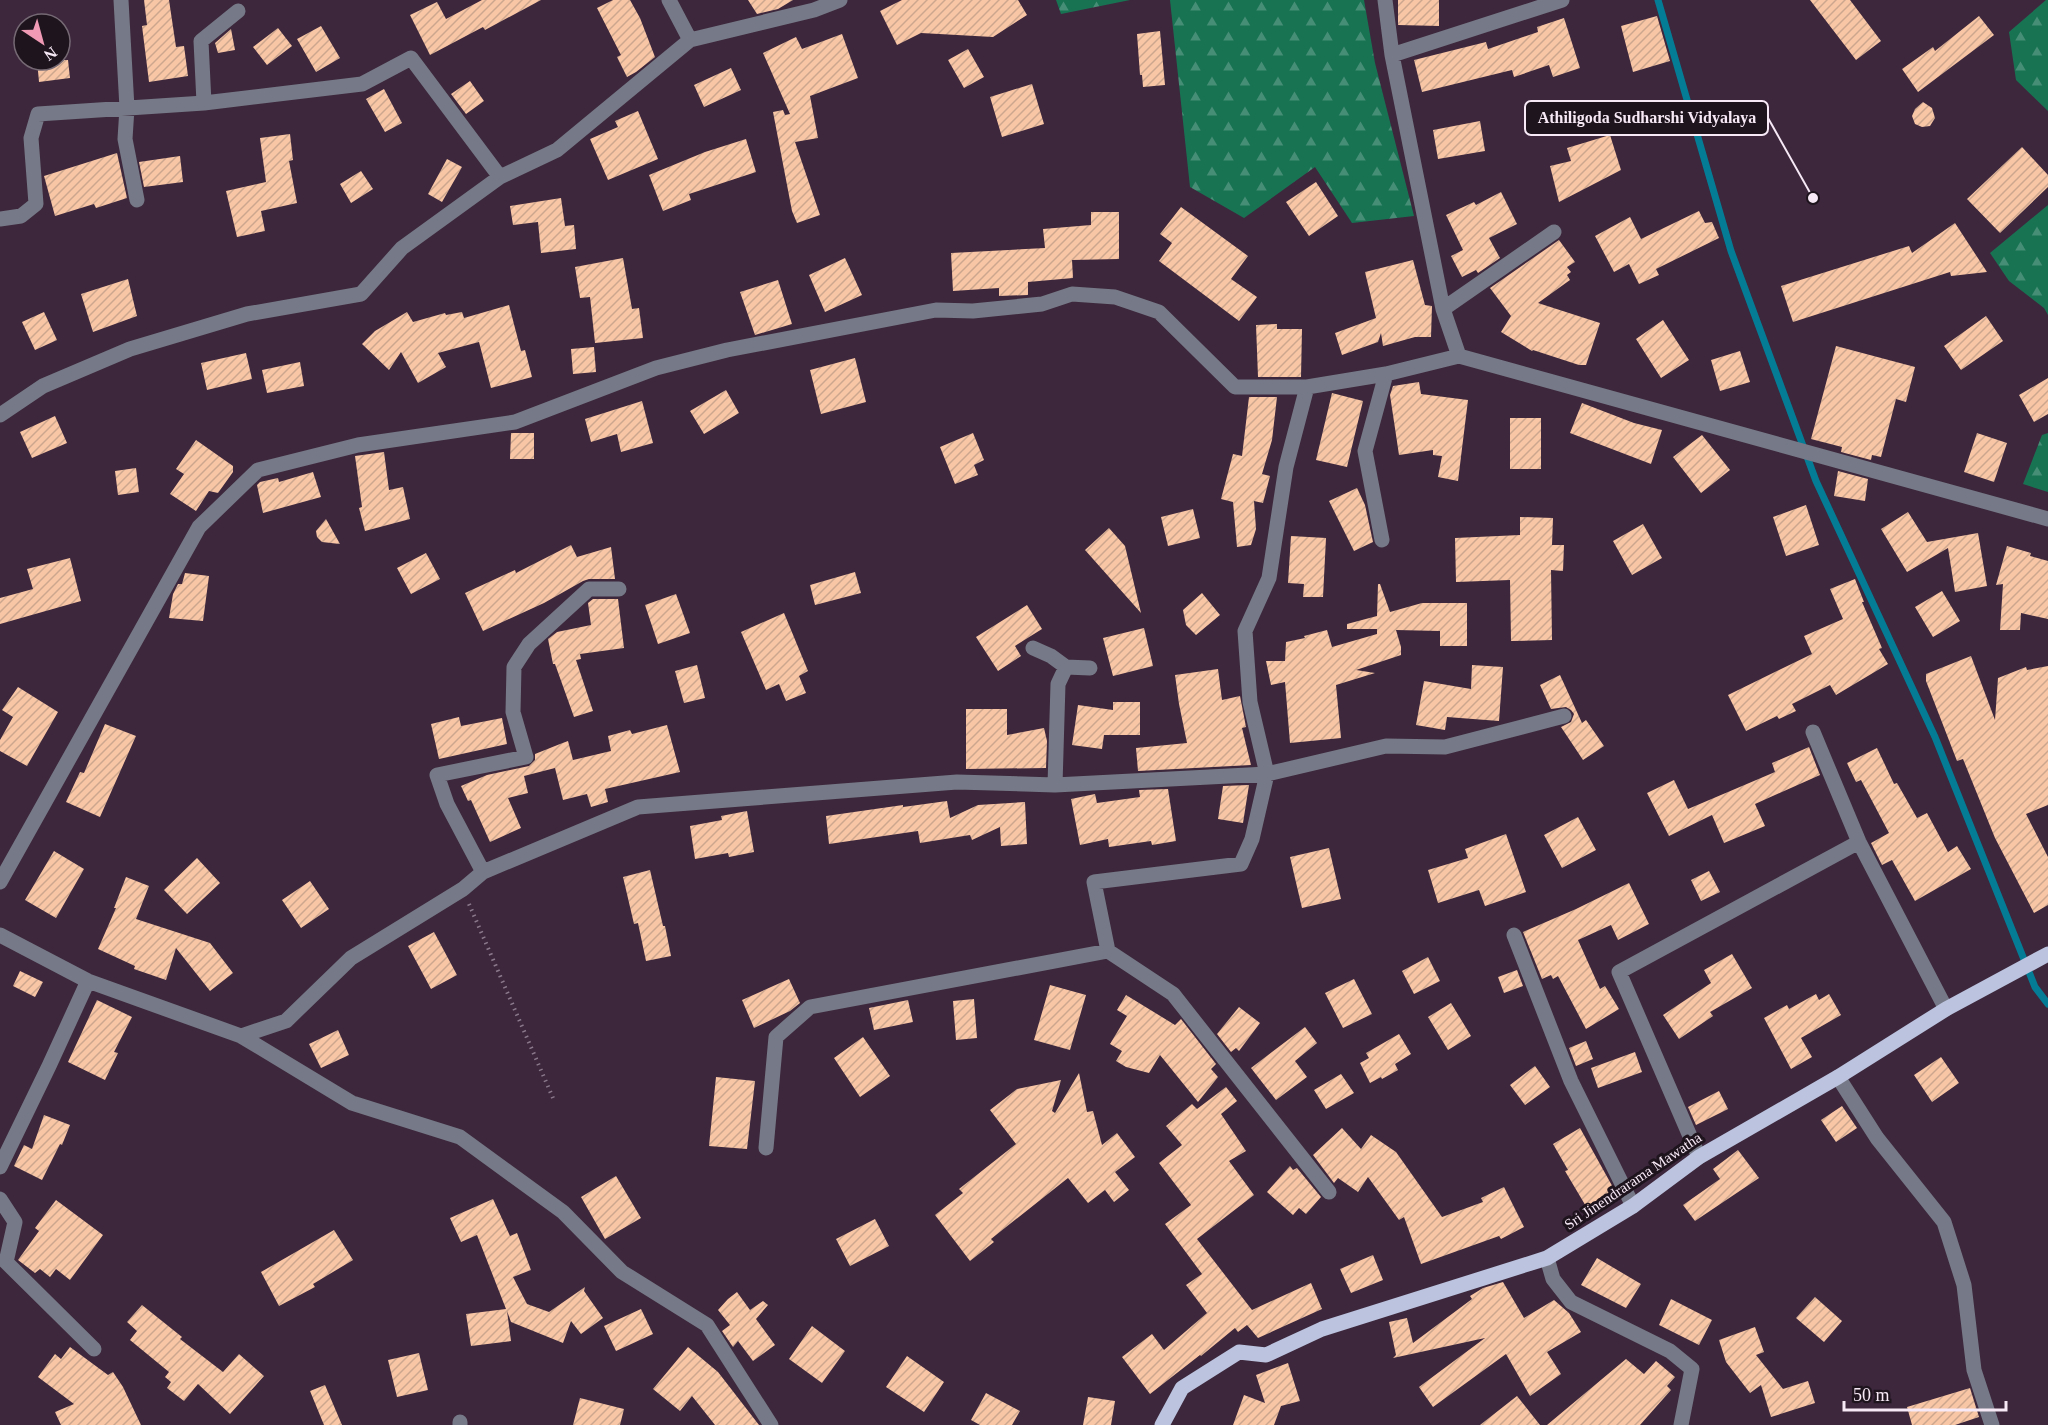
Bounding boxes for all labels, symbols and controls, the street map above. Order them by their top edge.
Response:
north arrow [12,12,72,72]
text: N [40,43,60,64]
callout: Athiligoda Sudharshi Vidyalaya [1525,101,1768,135]
text: Athiligoda Sudharshi Vidyalaya [1538,109,1756,127]
street label: Sri Jinendrarama Mawatha [1562,1129,1705,1233]
scale bar [1844,1374,2006,1412]
text: 50 m [1853,1385,1890,1405]

